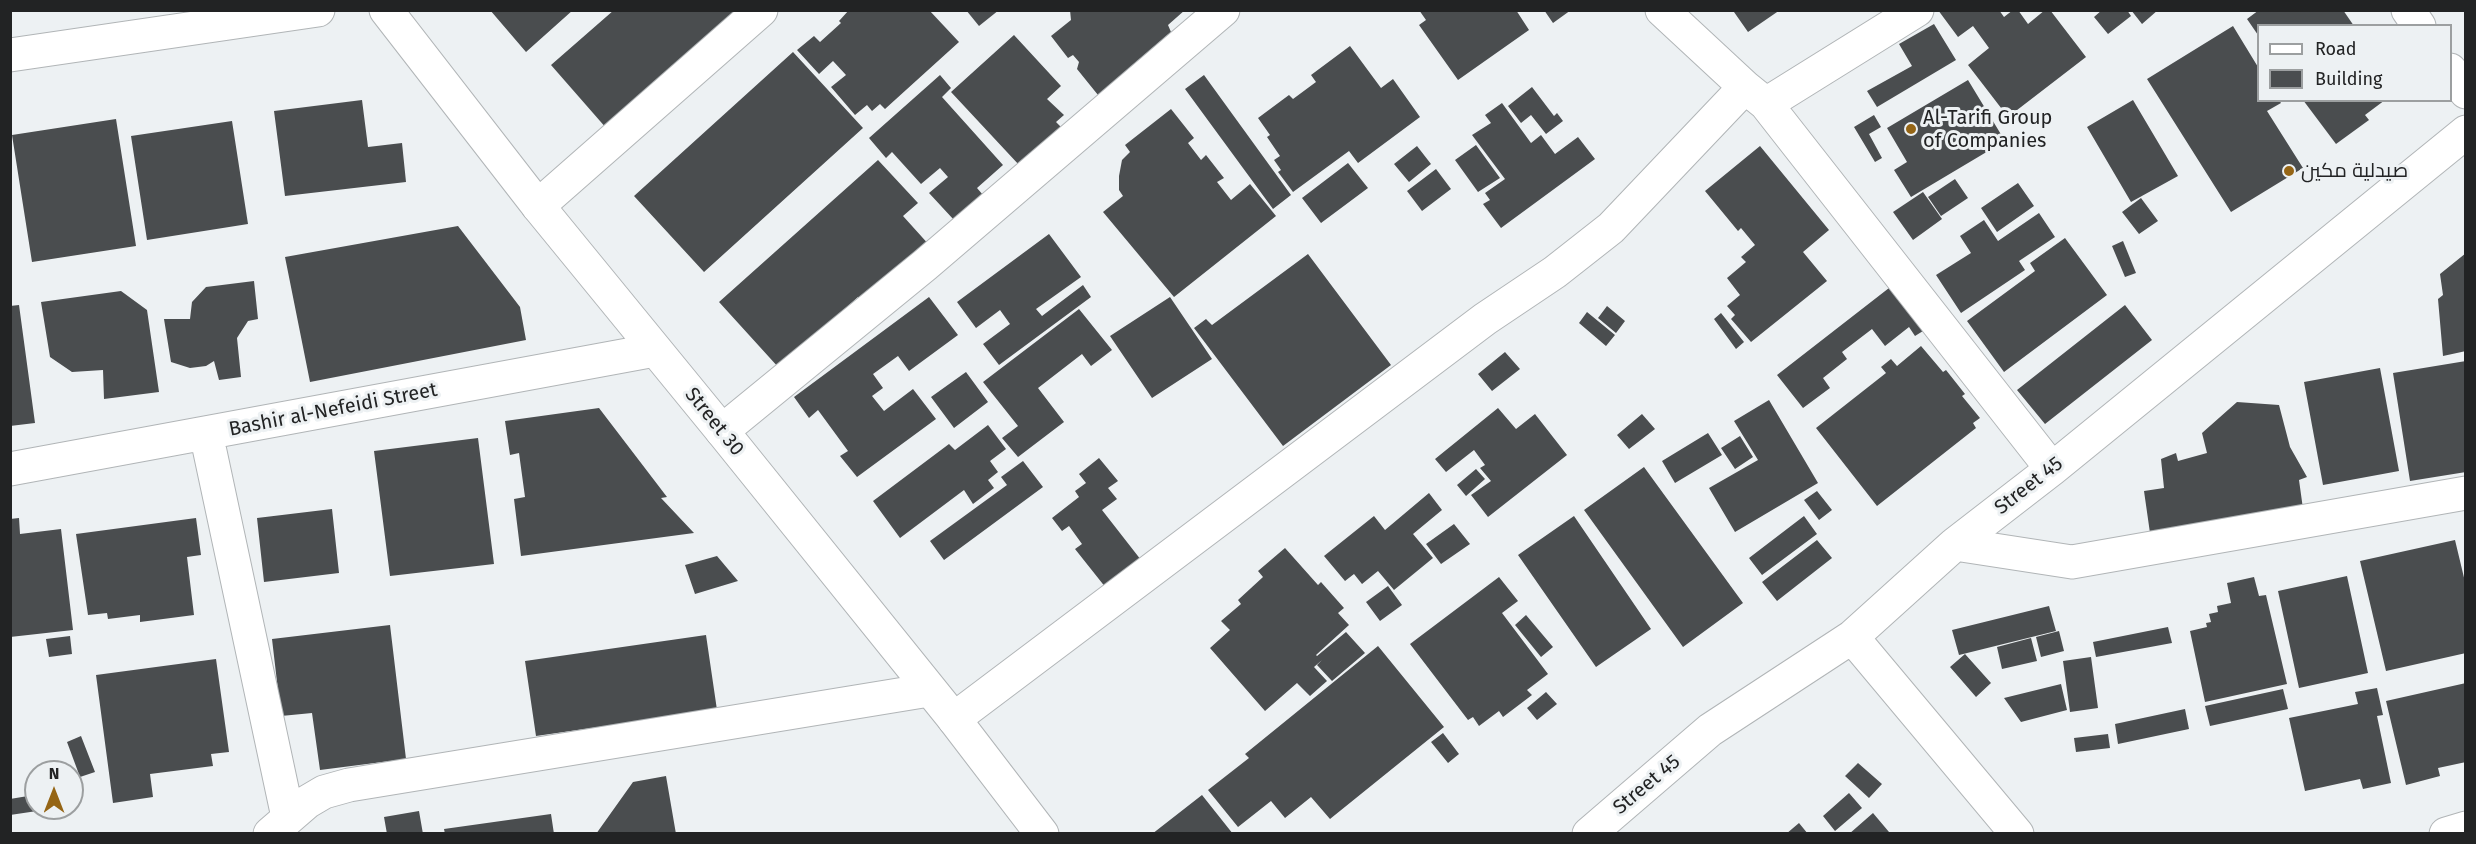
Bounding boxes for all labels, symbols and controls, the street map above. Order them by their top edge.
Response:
legend [2257,24,2452,102]
text: Road [2315,38,2357,60]
text: Building [2315,68,2382,90]
place label: Al-Tarifi Group of Companies [1923,106,2052,153]
marker: Al-Tarifi Group of Companies [1904,122,1918,136]
place label: صيدلية مكين [2301,159,2408,183]
marker: صيدلية مكين [2282,164,2296,178]
street label: Bashir al-Nefeidi Street [227,378,439,442]
street label: Street 30 [679,383,749,461]
street label: Street 45 [1990,452,2068,520]
street label: Street 45 [1609,750,1685,820]
north arrow [24,760,84,820]
text: N [49,764,59,783]

